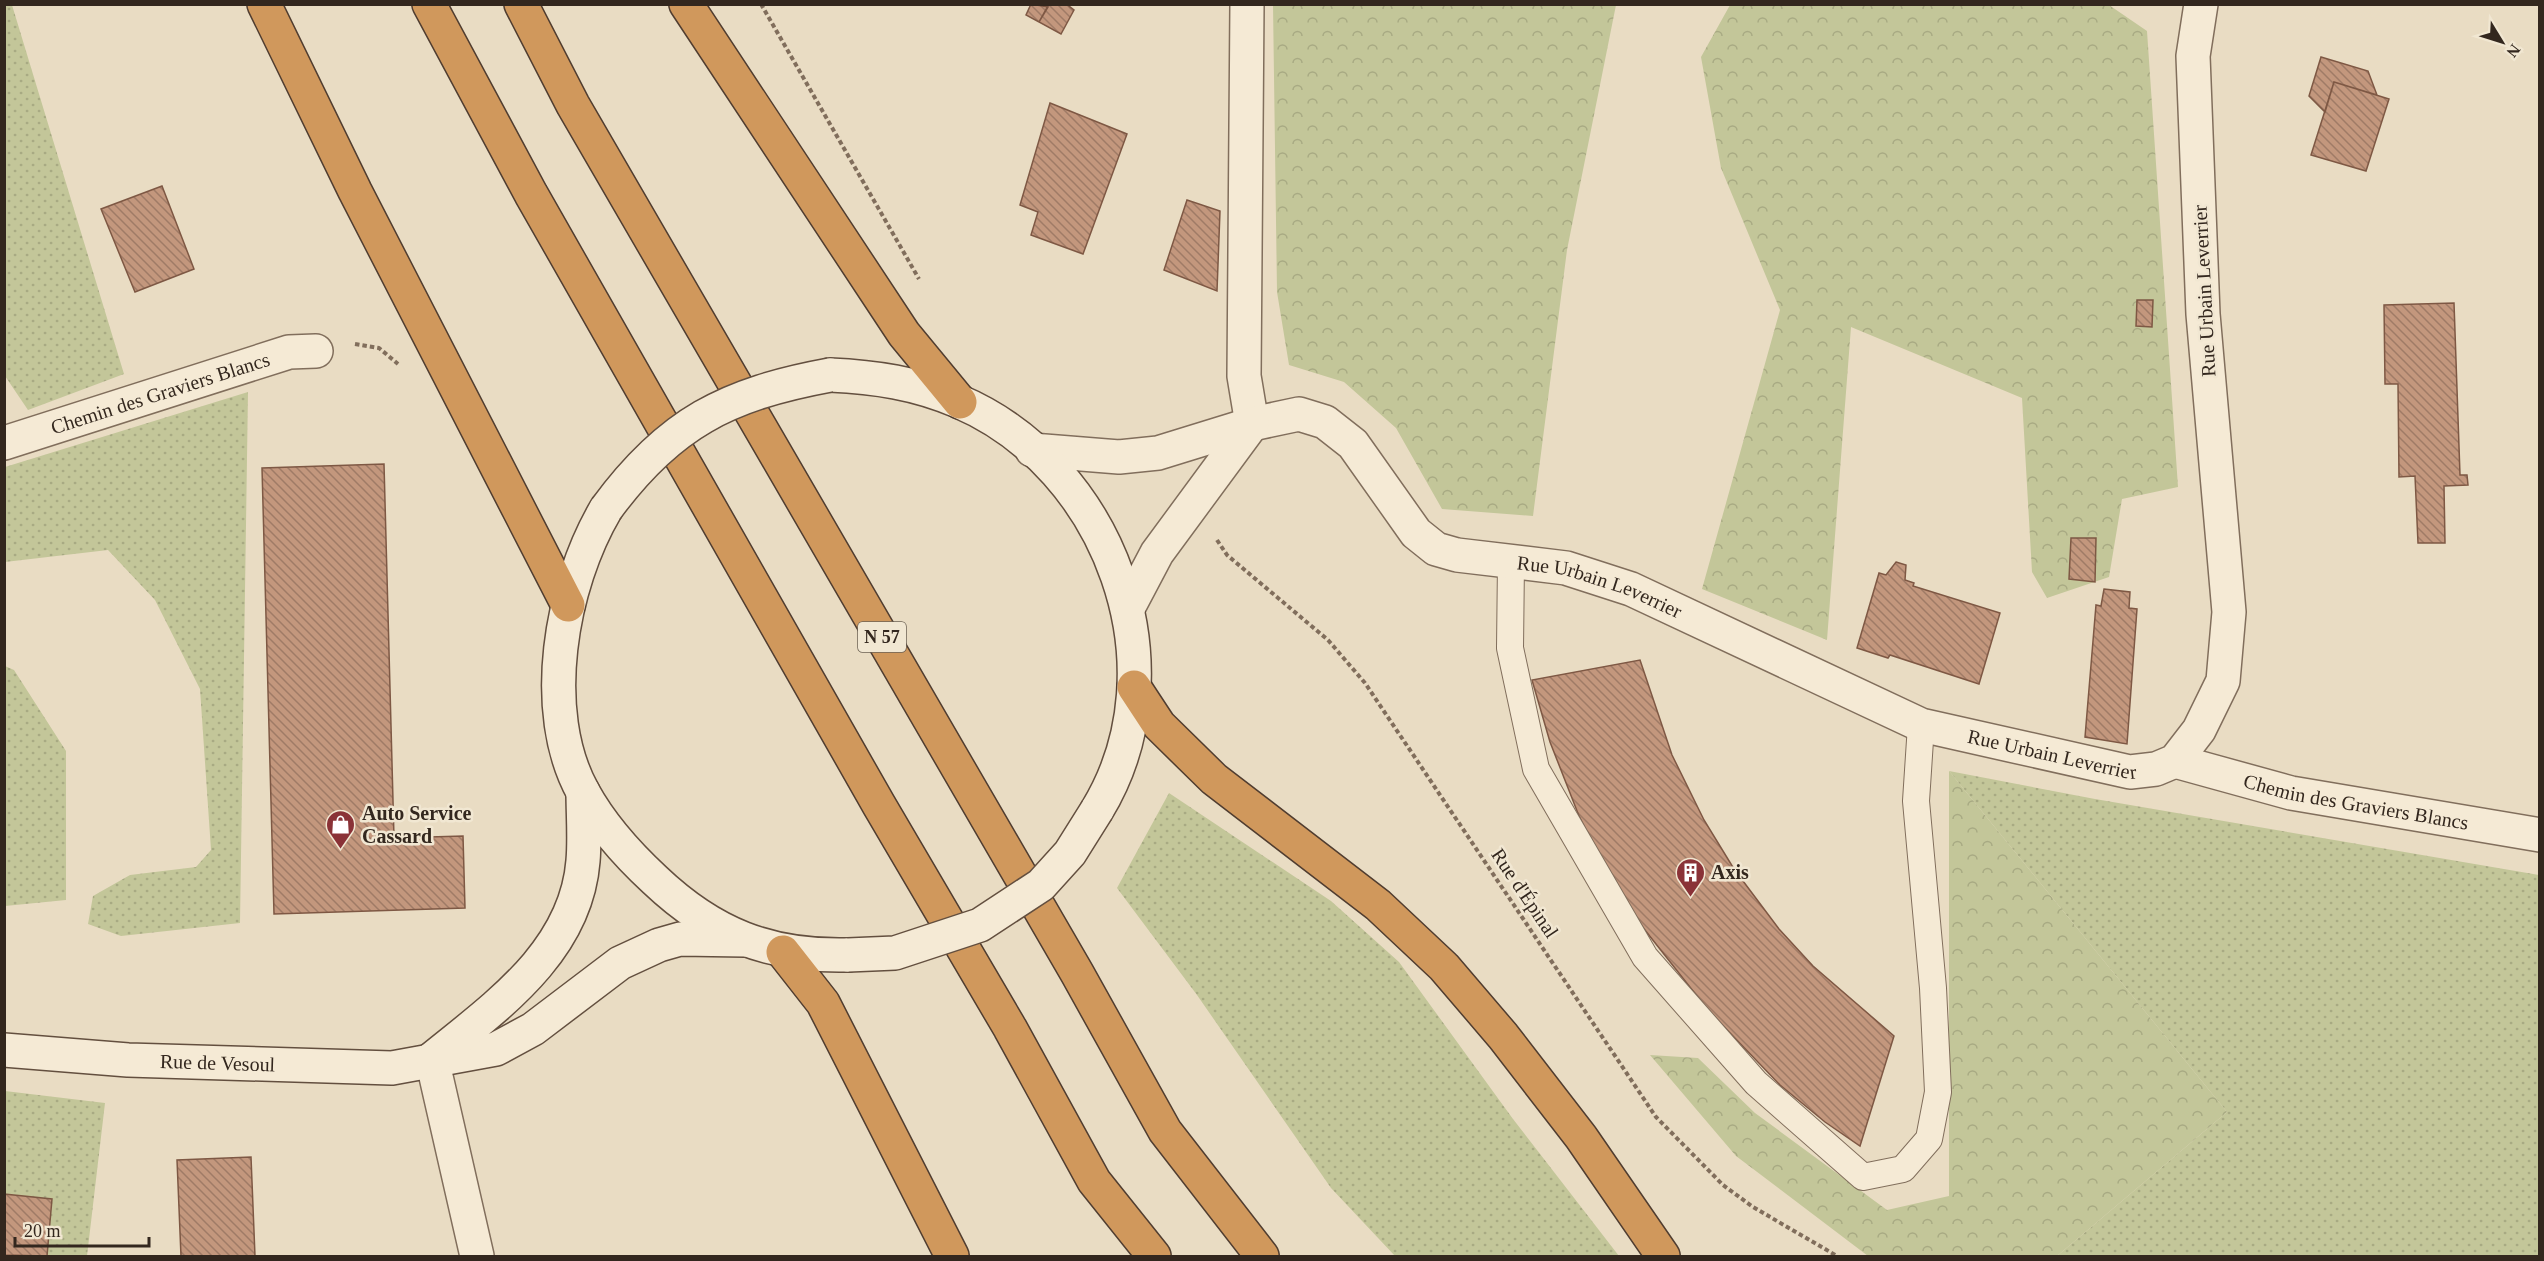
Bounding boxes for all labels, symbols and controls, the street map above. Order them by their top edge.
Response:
north arrow [2472,12,2532,72]
text: N [2503,41,2524,61]
street label: Rue Urbain Leverrier [2188,204,2219,378]
street label: Chemin des Graviers Blancs [48,348,273,438]
street label: Rue Urbain Leverrier [1516,551,1686,622]
road number: N 57 [858,622,906,652]
street label: Rue Urbain Leverrier [1966,725,2138,783]
street label: Chemin des Graviers Blancs [2241,769,2470,834]
place label: Auto Service Cassard [362,802,472,847]
shop icon: Auto Service Cassard [325,808,357,850]
street label: Rue d'Épinal [1486,844,1563,943]
building icon: Axis [1674,856,1706,898]
place label: Axis [1711,861,1749,883]
street label: Rue de Vesoul [160,1050,276,1075]
scale bar [15,1210,148,1248]
text: 20 m [24,1221,61,1241]

